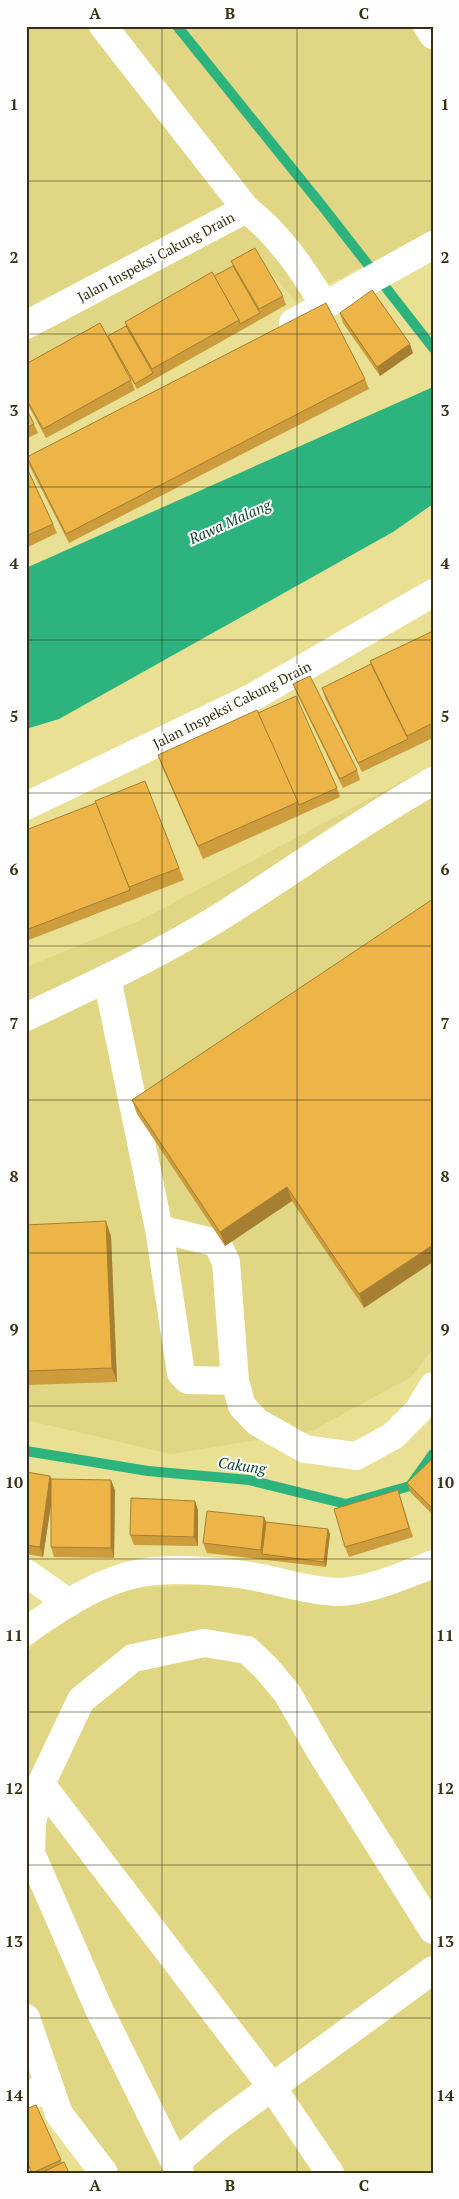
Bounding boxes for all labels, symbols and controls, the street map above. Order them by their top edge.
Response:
text: A [89,2,101,24]
text: B [225,2,235,24]
text: C [359,2,369,24]
text: 1 [9,93,19,115]
text: 1 [440,93,450,115]
street label: Jalan Inspeksi Cakung Drain [74,207,238,306]
text: 2 [9,246,19,268]
text: 2 [440,246,450,268]
text: 3 [9,399,19,421]
text: 3 [440,399,450,421]
water label: Rawa Malang [185,493,275,548]
text: 4 [9,552,19,574]
text: 4 [440,552,450,574]
street label: Jalan Inspeksi Cakung Drain [149,656,315,753]
text: 5 [9,705,19,727]
text: 5 [440,705,450,727]
text: 6 [9,858,19,880]
text: 6 [440,858,450,880]
text: 7 [9,1012,19,1034]
text: 7 [440,1012,450,1034]
text: 8 [9,1165,19,1187]
text: 8 [440,1165,450,1187]
text: 9 [9,1318,19,1340]
text: 9 [440,1318,450,1340]
water label: Cakung [217,1452,269,1479]
text: 10 [5,1471,23,1493]
text: 10 [436,1471,454,1493]
text: 11 [5,1624,23,1646]
text: 11 [436,1624,454,1646]
text: 12 [5,1777,23,1799]
text: 12 [436,1777,454,1799]
text: 13 [5,1930,23,1952]
text: 13 [436,1930,454,1952]
text: 14 [5,2084,23,2106]
text: 14 [436,2084,454,2106]
text: A [89,2174,101,2196]
text: B [225,2174,235,2196]
text: C [359,2174,369,2196]

